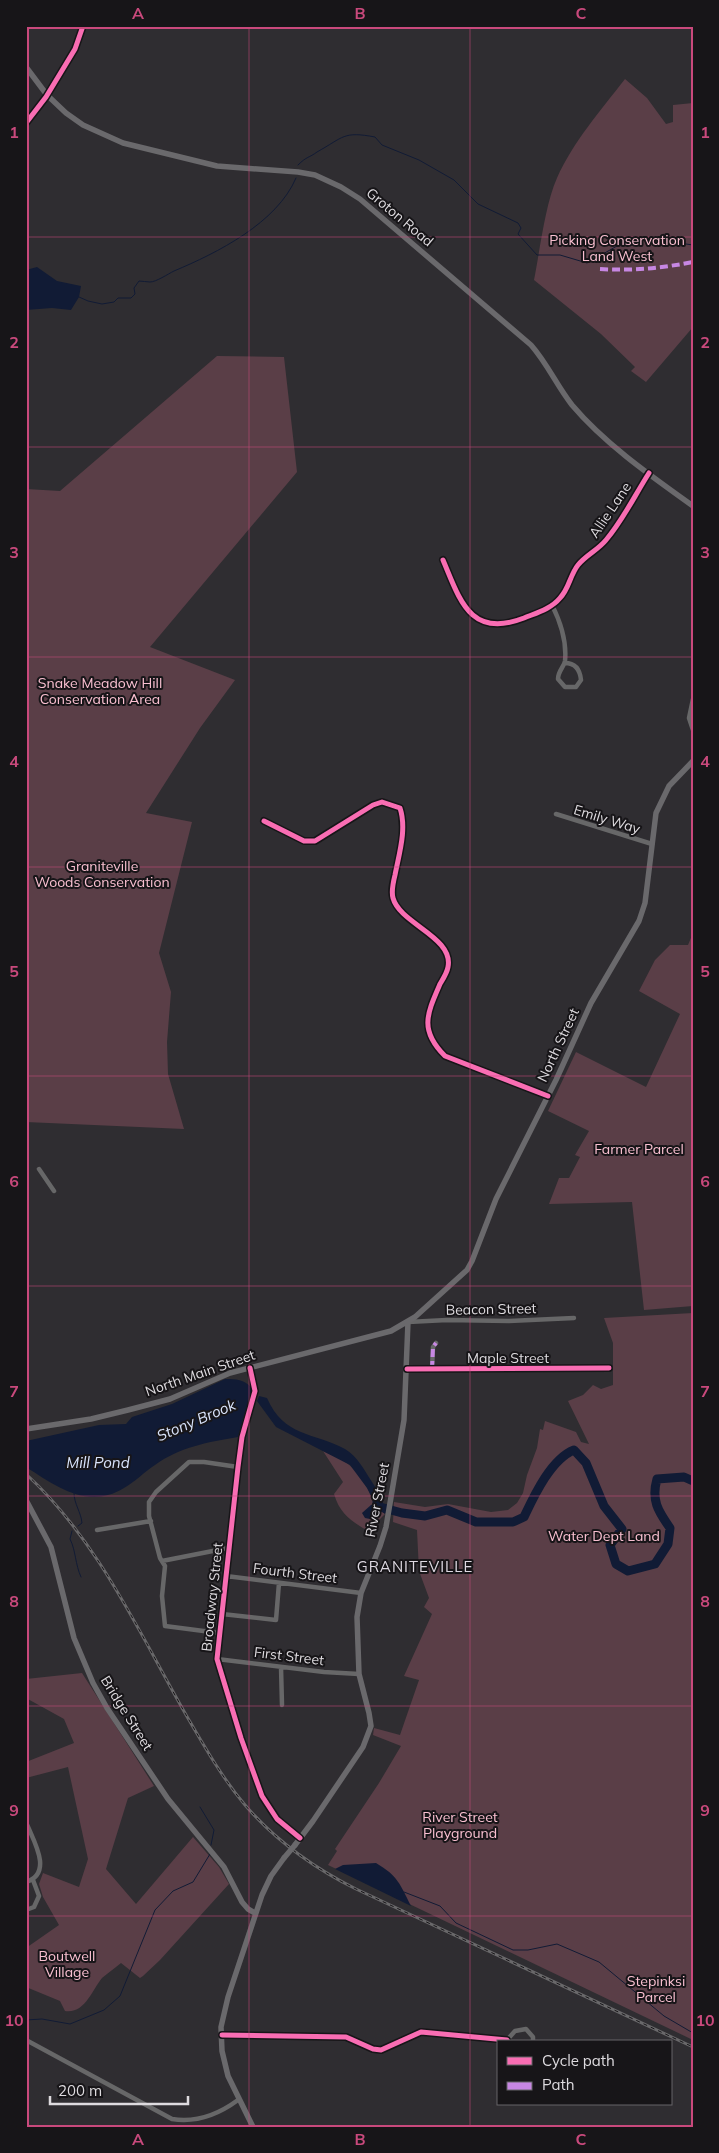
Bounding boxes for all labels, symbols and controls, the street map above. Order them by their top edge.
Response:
text: A [132,3,144,23]
text: B [354,3,366,23]
text: C [576,3,587,23]
text: 1 [9,122,19,142]
text: 1 [700,122,710,142]
street label: Groton Road [363,184,437,250]
park label: Picking Conservation Land West [549,231,685,265]
text: 2 [9,332,19,352]
text: 2 [700,332,710,352]
street label: Allie Lane [585,479,635,541]
text: 3 [9,542,19,562]
text: 3 [700,542,710,562]
park label: Snake Meadow Hill Conservation Area [38,674,162,708]
text: 4 [9,751,19,771]
text: 4 [700,751,710,771]
street label: Emily Way [571,800,643,838]
park label: Graniteville Woods Conservation [34,857,170,891]
text: 5 [9,961,19,981]
text: 5 [700,961,710,981]
street label: North Street [533,1005,583,1085]
park label: Farmer Parcel [594,1140,684,1158]
text: 6 [9,1171,19,1191]
text: 6 [700,1171,710,1191]
street label: Beacon Street [445,1299,537,1319]
street label: North Main Street [143,1346,257,1400]
street label: Maple Street [467,1349,549,1367]
text: 7 [9,1381,19,1401]
text: 7 [700,1381,710,1401]
water label: Stony Brook [154,1394,240,1445]
water label: Mill Pond [66,1453,130,1472]
street label: River Street [361,1461,393,1539]
park label: Water Dept Land [548,1527,660,1545]
street label: Broadway Street [197,1542,227,1652]
district label: GRANITEVILLE [357,1557,473,1576]
street label: Fourth Street [252,1559,338,1587]
text: 8 [9,1591,19,1611]
text: 8 [700,1591,710,1611]
street label: First Street [253,1643,325,1669]
street label: Bridge Street [97,1672,157,1754]
text: 9 [9,1800,19,1820]
text: 9 [700,1800,710,1820]
park label: River Street Playground [422,1808,498,1842]
park label: Boutwell Village [39,1947,95,1981]
park label: Stepinksi Parcel [627,1972,685,2006]
text: 10 [4,2010,24,2030]
text: 10 [695,2010,715,2030]
legend [497,2040,672,2106]
text: Cycle path [542,2051,615,2070]
scale bar [50,2073,188,2105]
text: Path [542,2075,574,2094]
text: 200 m [58,2081,102,2100]
text: A [132,2129,144,2149]
text: B [354,2129,366,2149]
text: C [576,2129,587,2149]

